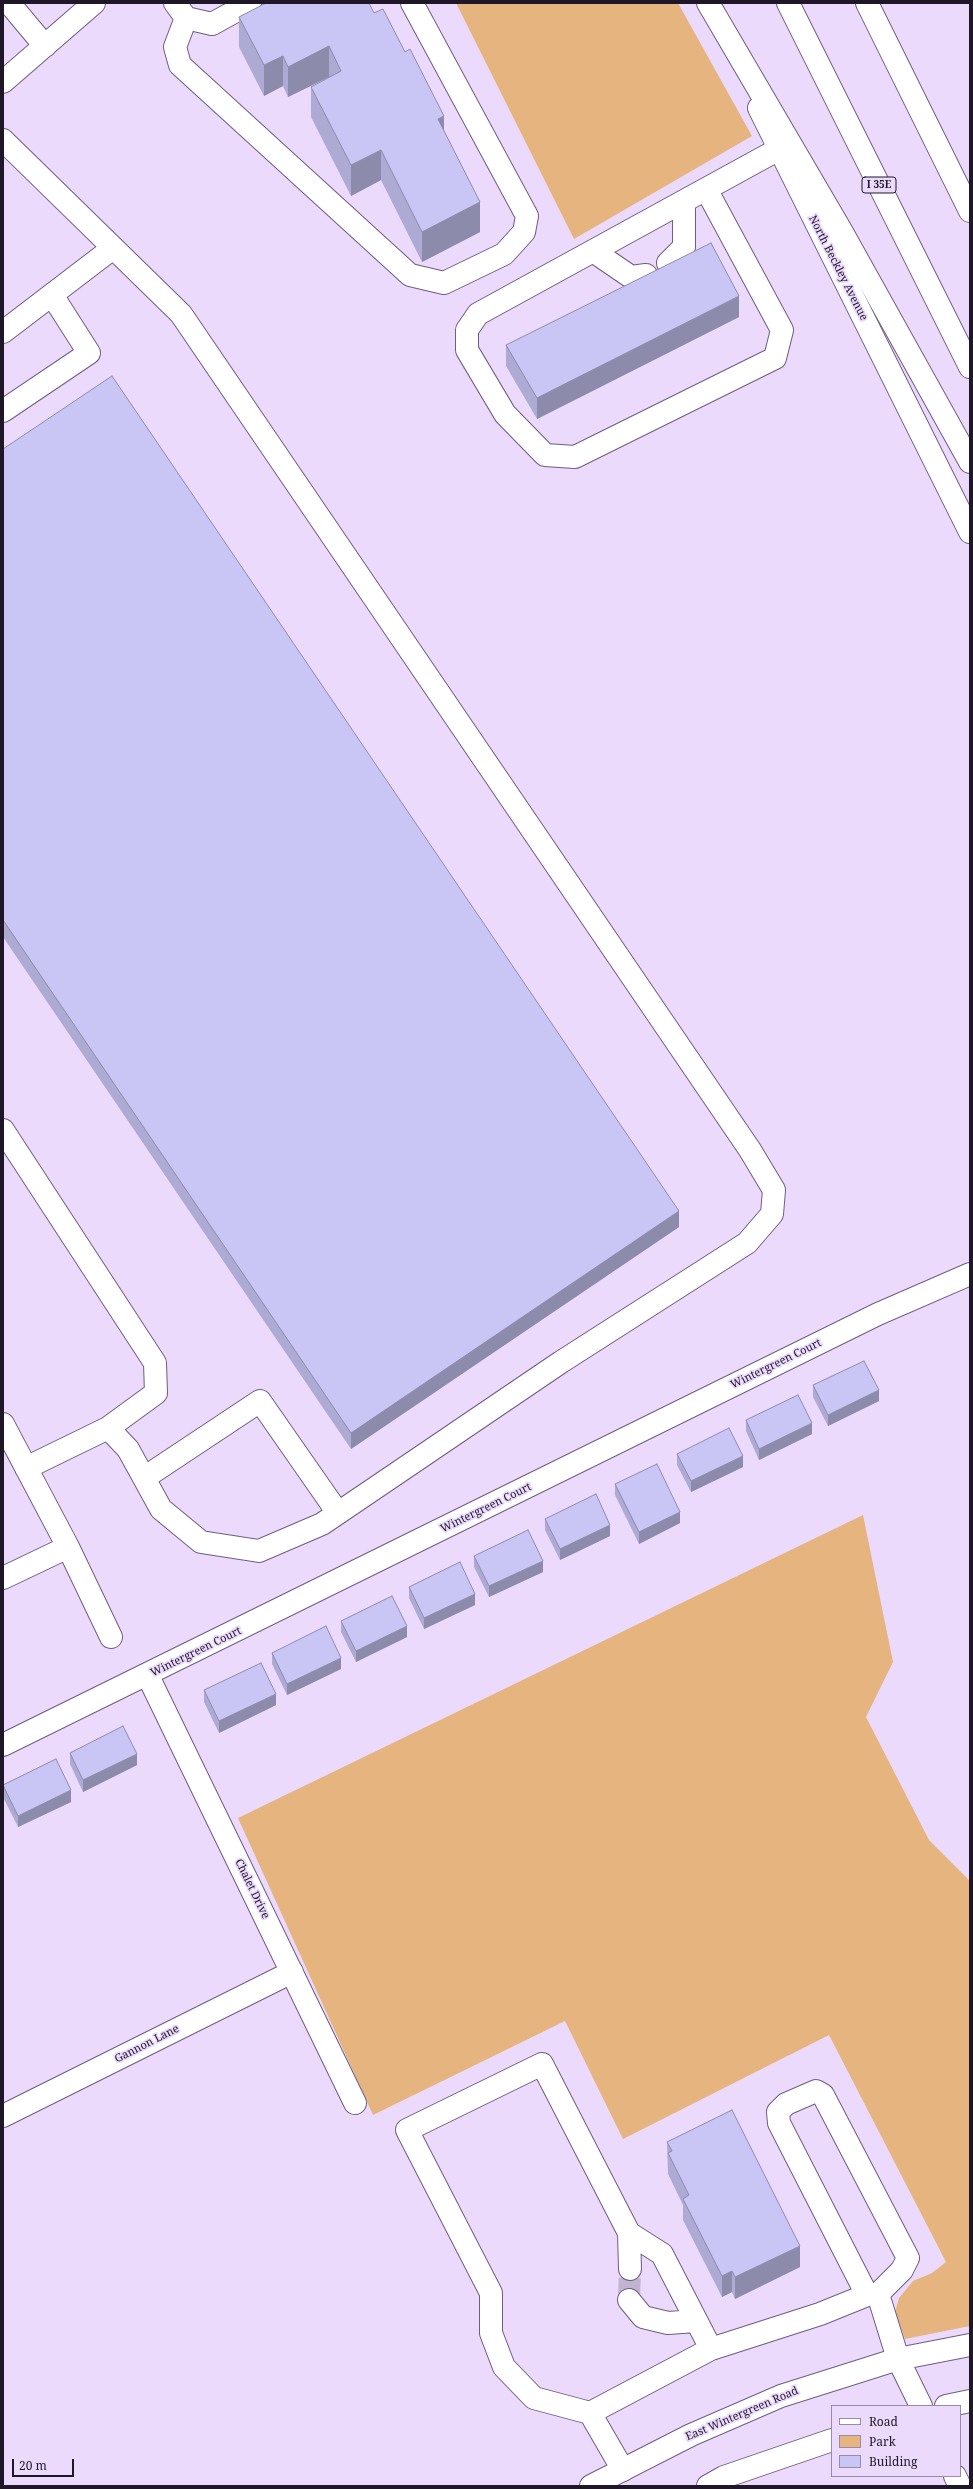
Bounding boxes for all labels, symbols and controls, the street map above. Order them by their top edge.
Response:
road number: I 35E [862,177,896,193]
street label: North Beckley Avenue [806,213,870,323]
street label: Wintergreen Court [729,1336,823,1392]
street label: Wintergreen Court [439,1480,533,1536]
street label: Wintergreen Court [149,1624,243,1680]
street label: Chalet Drive [232,1857,272,1921]
street label: Gannon Lane [113,2022,181,2066]
street label: East Wintergreen Road [684,2384,800,2444]
legend [831,2405,961,2477]
text: Road [869,2413,898,2430]
text: Park [869,2433,896,2450]
scale bar [14,2451,76,2477]
text: Building [869,2453,917,2470]
text: 20 m [19,2457,47,2474]

